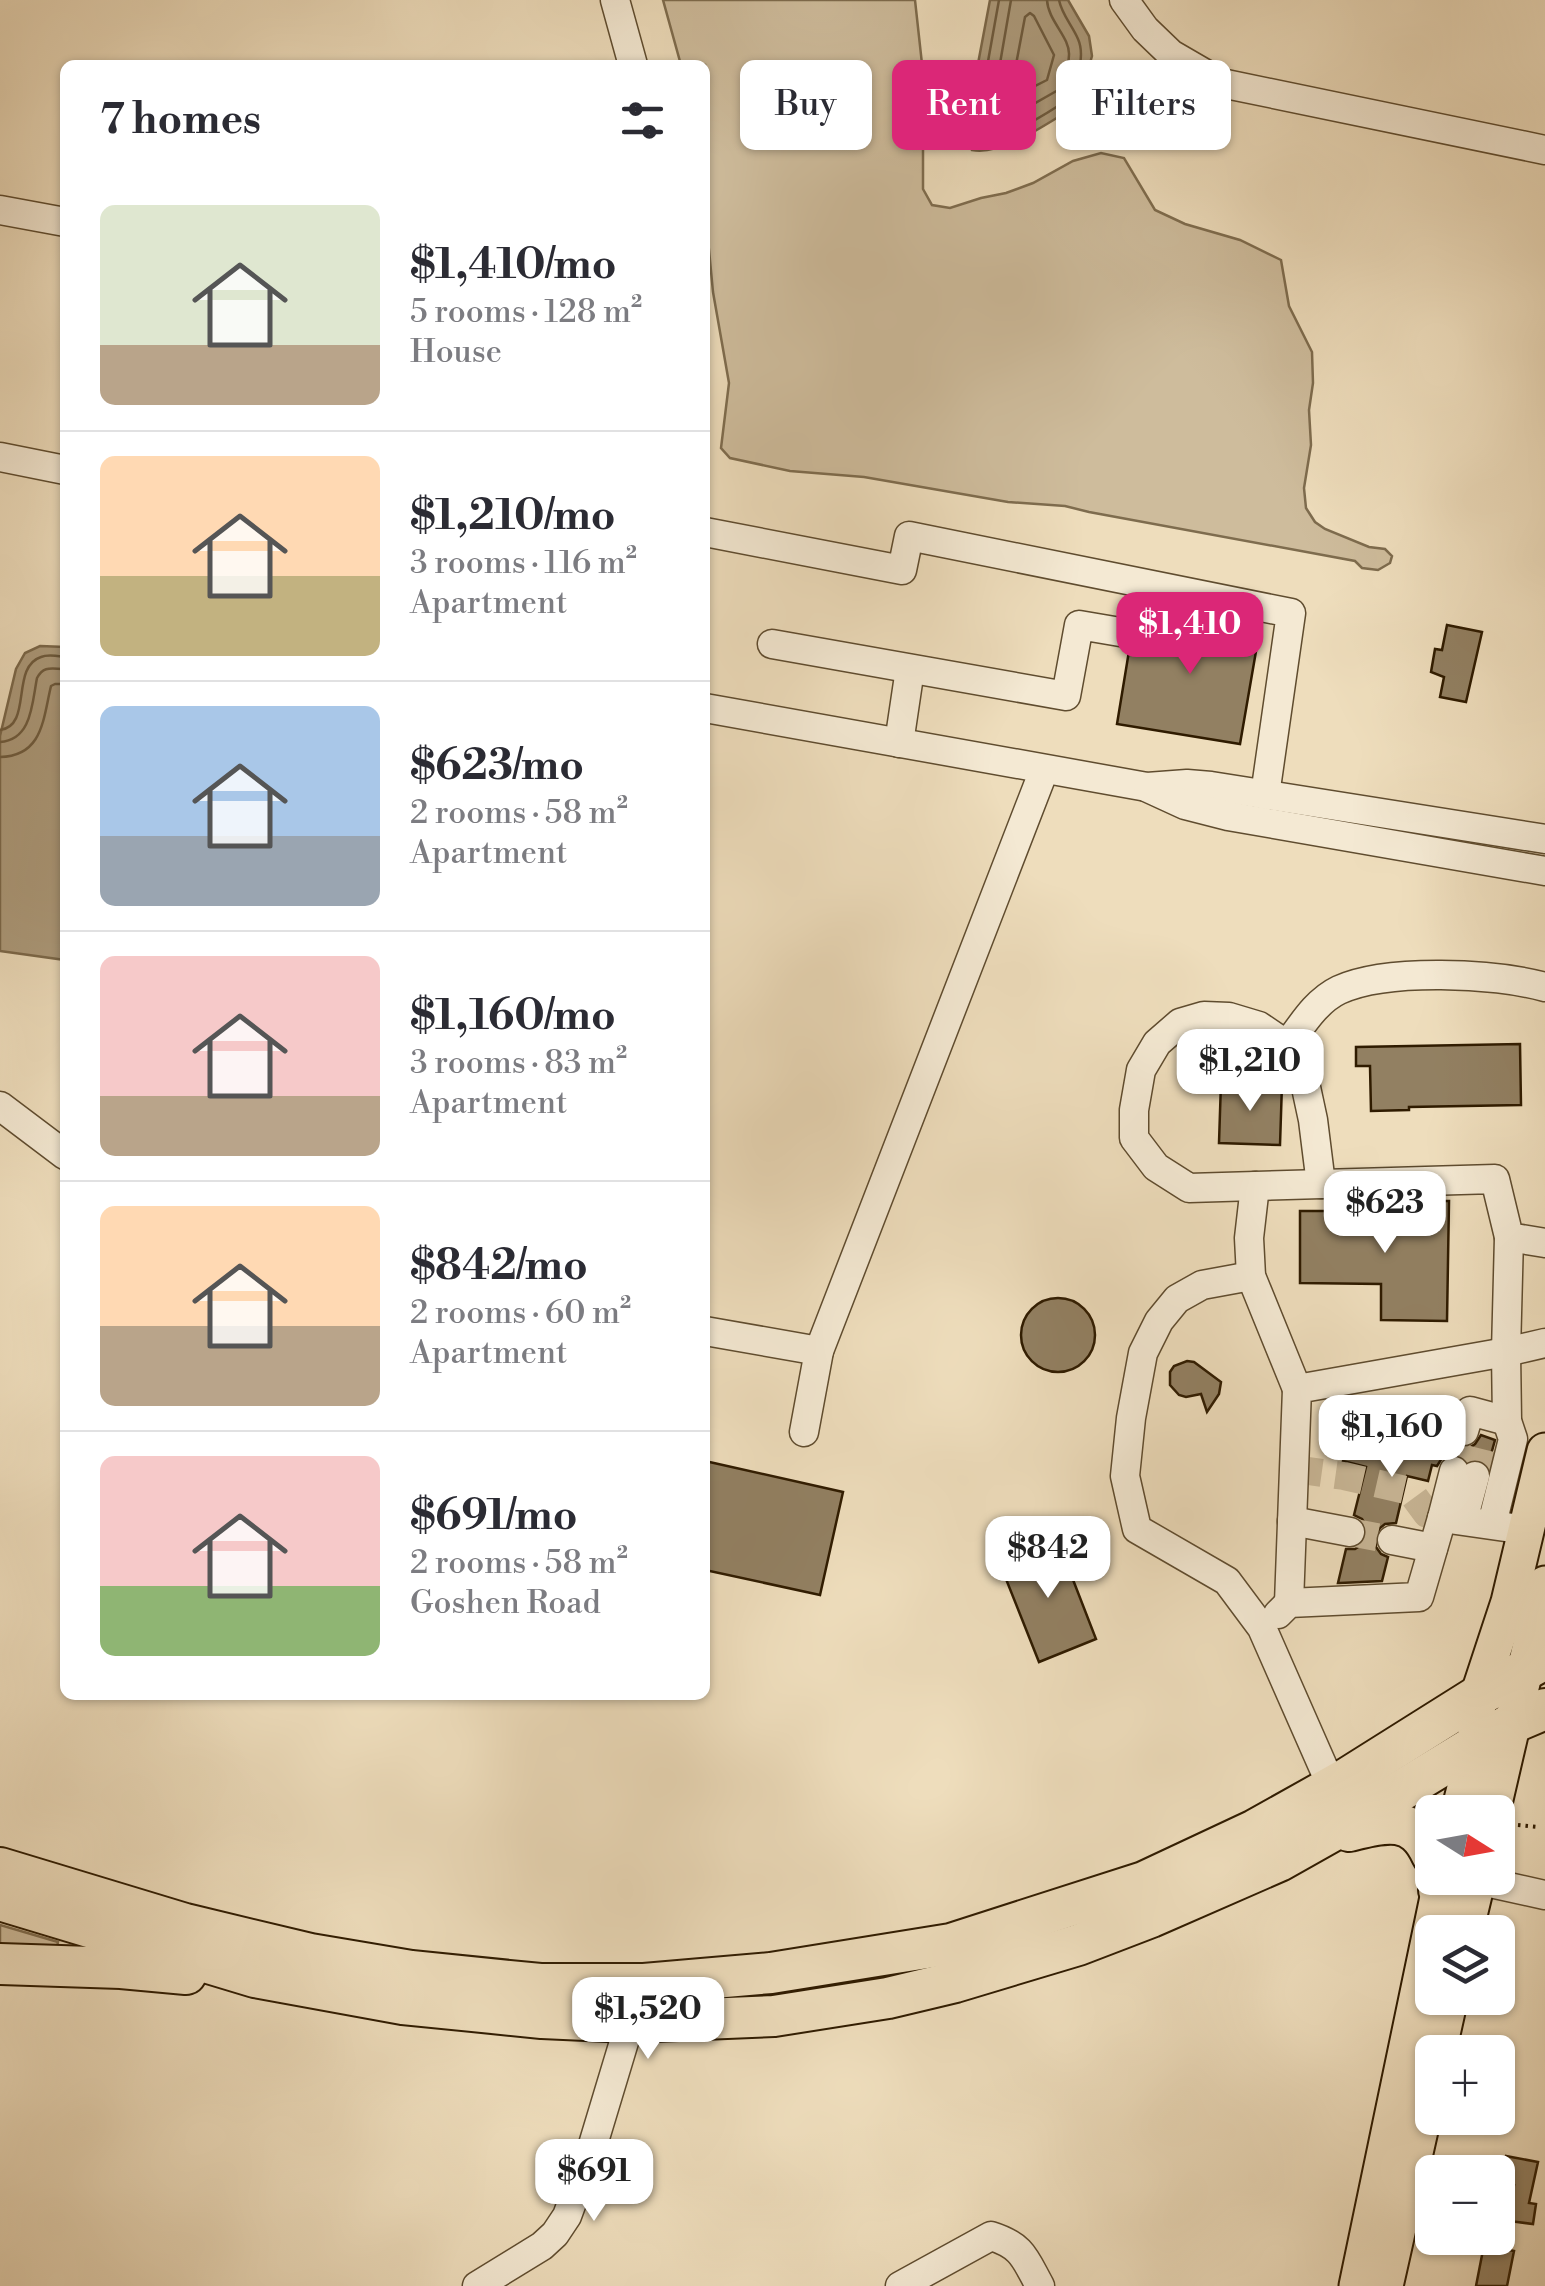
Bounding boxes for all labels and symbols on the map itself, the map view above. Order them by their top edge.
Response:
pin: $1,410 [1109,592,1271,677]
pin: $1,210 [1169,1029,1331,1114]
pin: $623 [1326,1171,1444,1256]
pin: $1,160 [1311,1395,1473,1480]
pin: $842 [989,1516,1107,1601]
north arrow [1415,1795,1515,1895]
pin: $1,520 [567,1977,729,2062]
pin: $691 [535,2139,653,2224]

